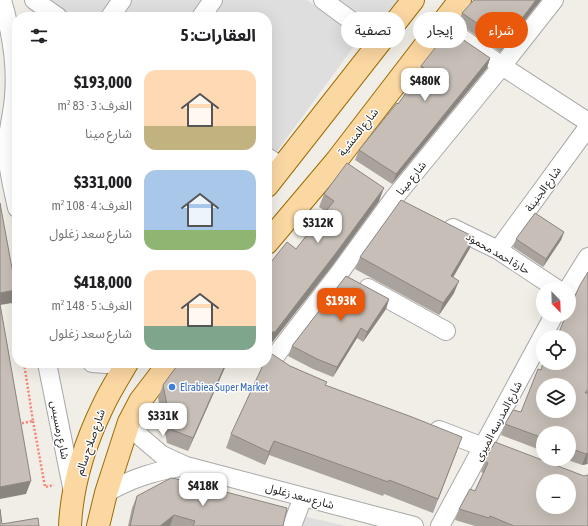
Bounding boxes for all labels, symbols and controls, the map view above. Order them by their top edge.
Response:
chip: تصفية [341,12,405,48]
chip: إيجار [413,12,467,48]
chip: شراء [475,12,528,48]
icon: filters [28,25,50,47]
text: العقارات: 5 [181,25,256,45]
pin: $480K [397,68,453,102]
text: $193,000 [74,72,132,92]
text: $480K [410,73,440,88]
icon: home [176,86,224,134]
text: الغرف: 3 · 83 m² [58,98,132,113]
street label: شارع المنشية [336,105,382,160]
text: شارع مينا [85,126,132,141]
street label: شارع مينا [394,158,430,199]
street label: شارع الجنينة [523,164,565,215]
text: $331,000 [74,172,132,192]
icon: home [176,186,224,234]
text: الغرف: 4 · 108 m² [51,198,132,213]
pin: $312K [290,210,346,244]
text: $312K [303,215,333,230]
text: شارع سعد زغلول [49,226,132,241]
street label: حارة احمد محمود [463,230,532,277]
text: $418,000 [74,272,132,292]
north arrow [536,282,576,322]
map controls [536,282,576,514]
icon: home [176,286,224,334]
pin: $193K [313,288,369,322]
text: $193K [326,293,356,308]
text: الغرف: 5 · 148 m² [51,298,132,313]
text: شارع سعد زغلول [49,326,132,341]
button: locate [536,330,576,370]
button: layers [536,378,576,418]
street label: شارع المدرسه الميرى [472,379,526,464]
place label: Elrabiea Super Market [180,381,269,393]
marker: Elrabiea Super Market [167,382,177,392]
street label: شارع رمسيس [46,400,72,461]
pin: $331K [135,403,191,437]
street label: شارع صلاح سالم [73,407,110,477]
text: $331K [148,408,178,423]
button: + [536,426,576,466]
pin: $418K [175,473,231,507]
button: − [536,474,576,514]
text: $418K [188,478,218,493]
street label: شارع سعد زغلول [264,481,336,513]

